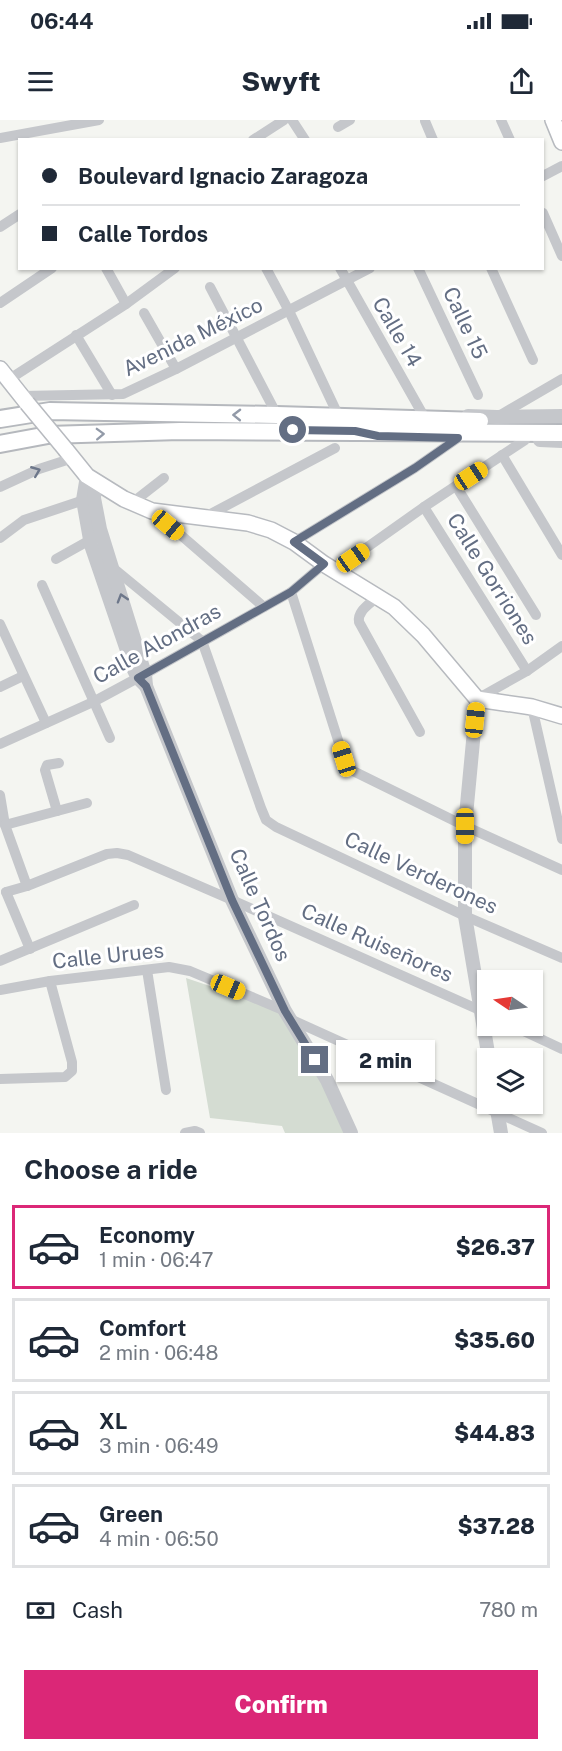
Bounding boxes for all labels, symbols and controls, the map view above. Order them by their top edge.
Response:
text: 06:44 [30,8,93,34]
icon: menu [24,65,57,98]
text: Swyft [241,65,321,97]
icon: share [505,65,538,98]
text: Boulevard Ignacio Zaragoza [78,163,368,189]
text: Calle Tordos [78,221,208,247]
street label: Calle 15 [438,283,493,363]
street label: Avenida México [119,292,267,381]
street label: Calle 14 [368,292,427,371]
one-way arrow [233,408,242,421]
route start [279,416,306,443]
one-way arrow [95,427,104,440]
car [451,459,491,493]
one-way arrow [30,466,41,478]
car [148,507,188,543]
street label: Calle Gorriones [442,509,543,649]
car [333,540,373,576]
one-way arrow [116,593,129,604]
street label: Calle Alondras [89,598,225,689]
car [464,701,486,739]
car [330,739,358,779]
car [456,808,474,844]
street label: Calle Verderones [341,826,502,919]
street label: Calle Tordos [225,845,296,965]
street label: Calle Ruiseñores [298,898,457,987]
street label: Calle Urues [51,937,165,974]
north arrow [477,970,543,1036]
map controls [477,970,543,1114]
car [208,972,248,1002]
callout: 2 min [336,1039,435,1081]
route end [301,1046,328,1073]
button: layers [477,1048,543,1114]
text: 2 min [359,1049,412,1073]
text: Choose a ride [24,1153,198,1185]
icon: car [27,1220,81,1274]
text: Economy [99,1222,195,1248]
text: $26.37 [455,1234,535,1260]
text: 1 min · 06:47 [99,1248,214,1272]
icon: car [27,1313,81,1367]
text: Comfort [99,1315,186,1341]
text: $35.60 [454,1327,535,1353]
text: 2 min · 06:48 [99,1341,218,1365]
icon: car [27,1406,81,1460]
text: XL [99,1408,127,1434]
text: $44.83 [454,1420,535,1446]
text: 3 min · 06:49 [99,1434,219,1458]
icon: car [27,1499,81,1553]
text: Green [99,1501,163,1527]
text: $37.28 [457,1513,535,1539]
text: 4 min · 06:50 [99,1527,219,1551]
icon: cash [24,1594,57,1627]
text: Cash [72,1597,123,1623]
text: 780 m [479,1598,538,1622]
button: Confirm [24,1670,538,1739]

